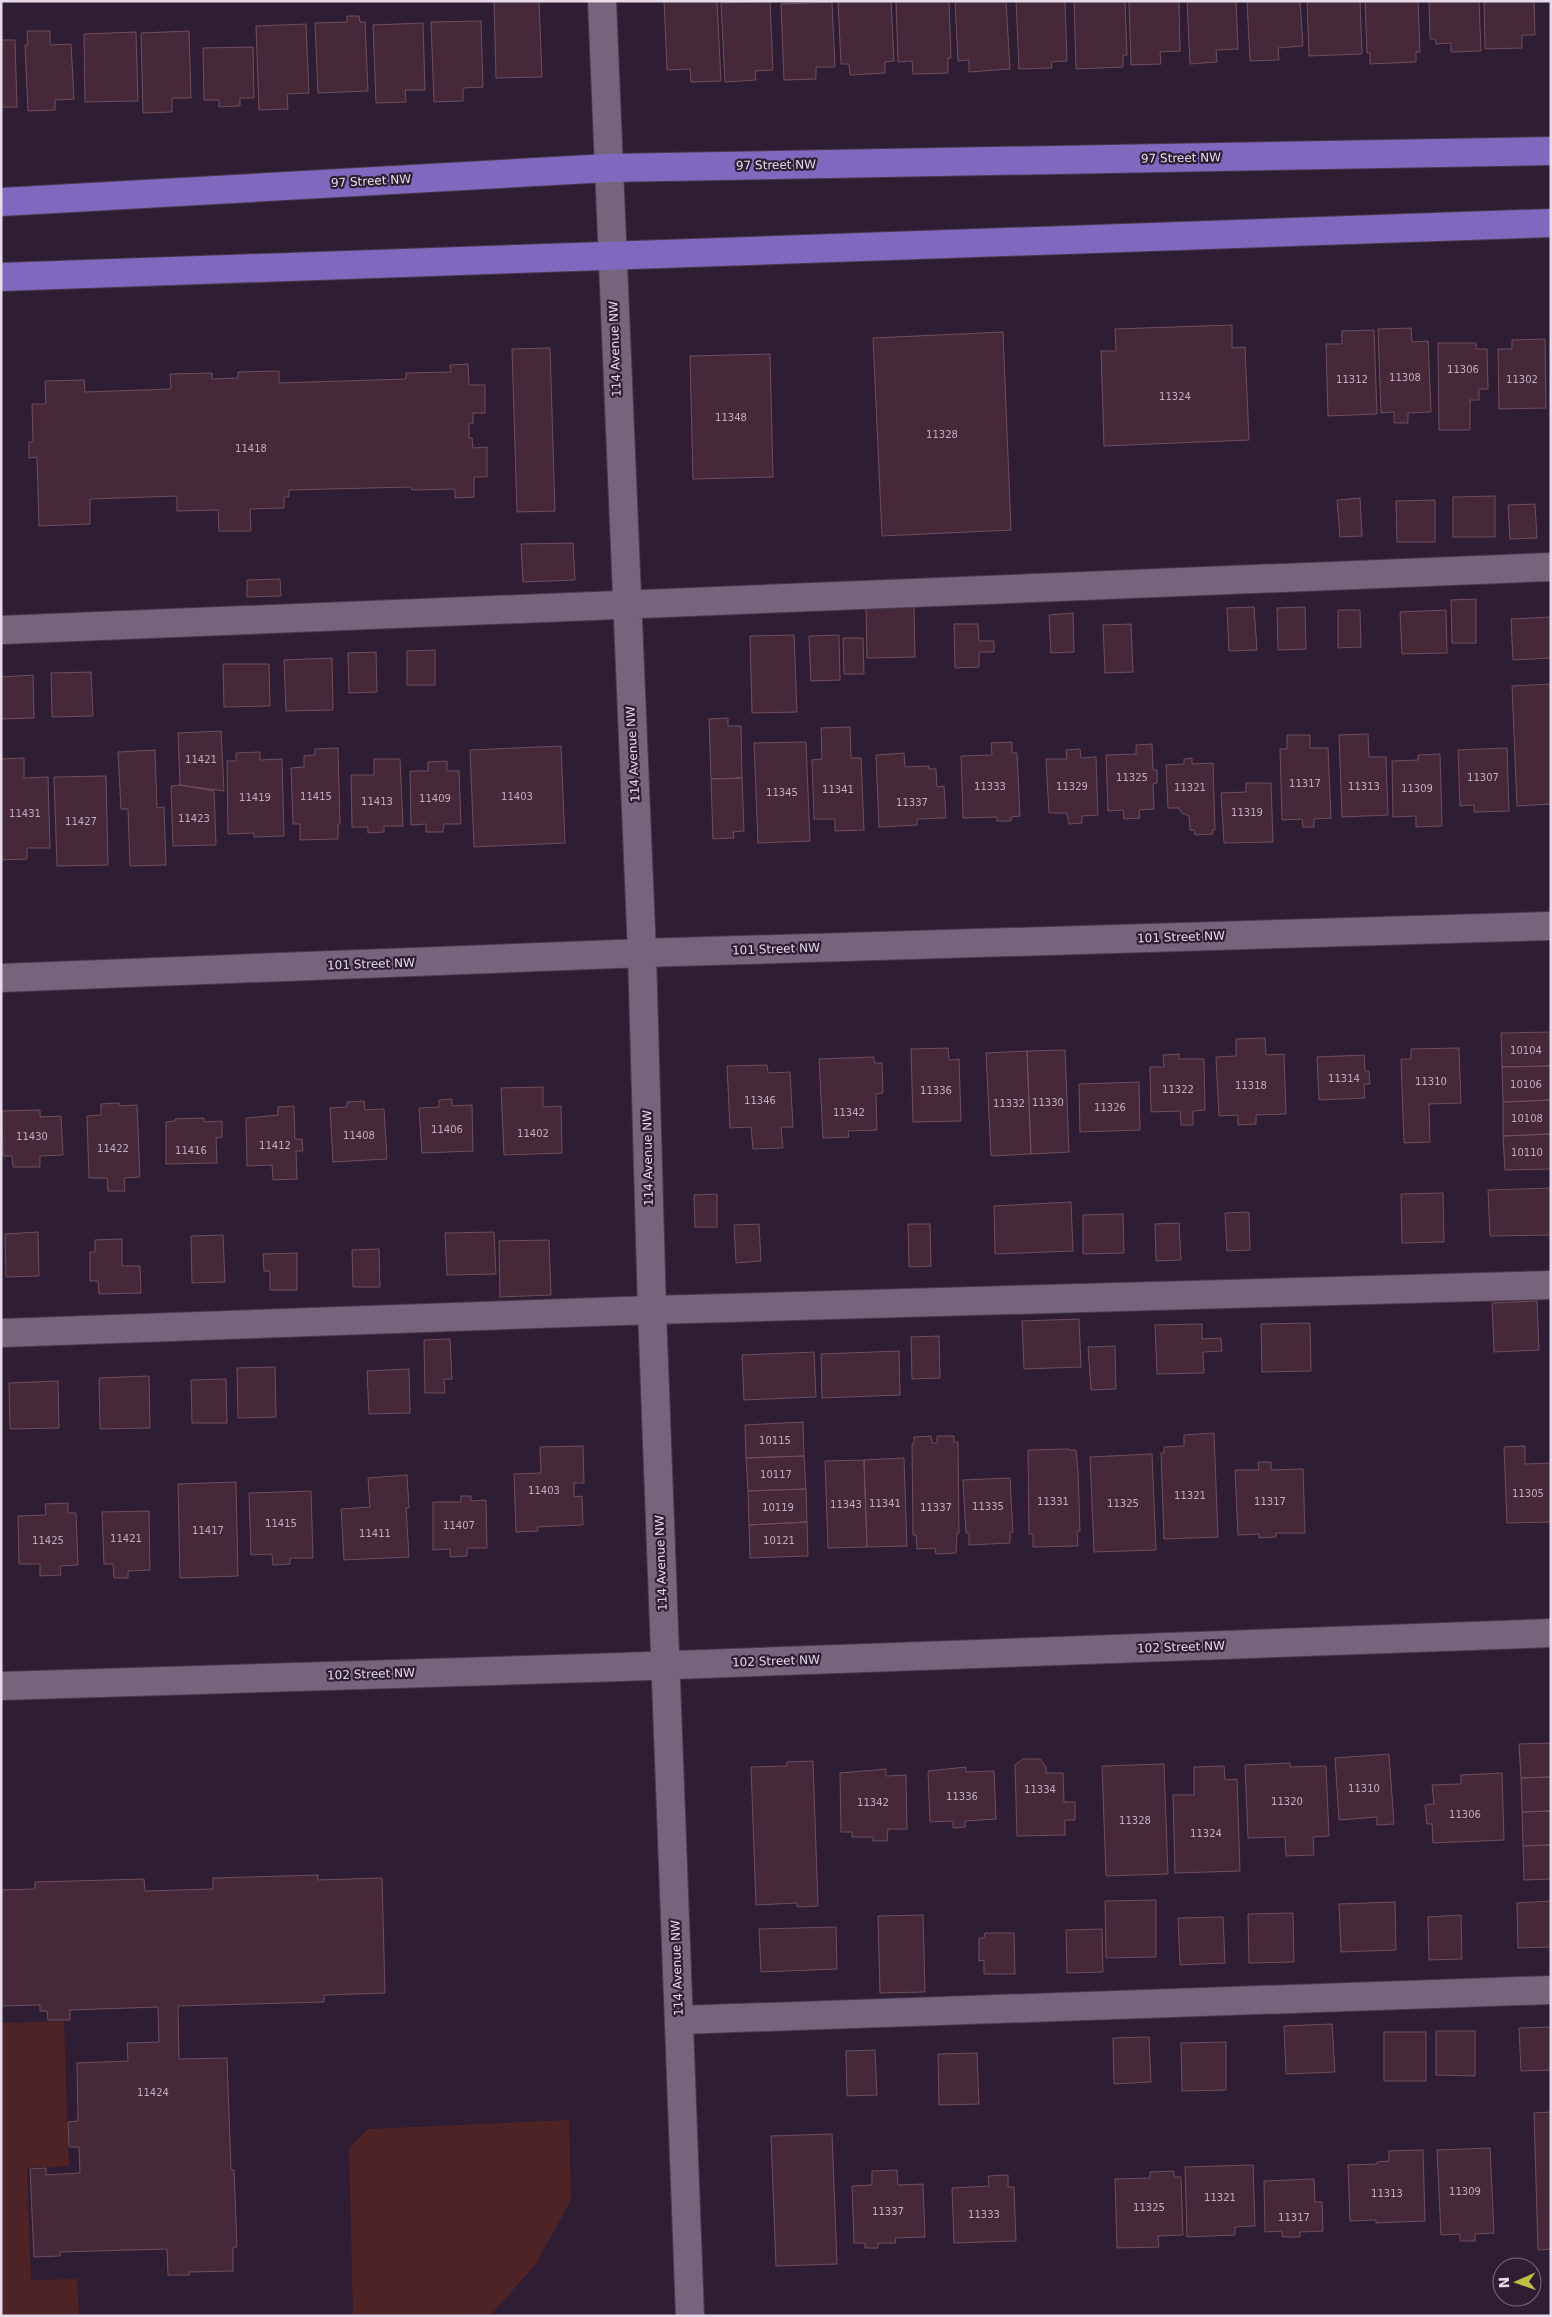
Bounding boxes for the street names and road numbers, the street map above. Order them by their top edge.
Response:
street label: 97 Street NW [1141,150,1221,166]
street label: 97 Street NW [736,157,816,173]
street label: 97 Street NW [331,172,412,190]
street label: 114 Avenue NW [606,301,624,397]
street label: 114 Avenue NW [623,706,643,802]
street label: 101 Street NW [1137,928,1225,946]
street label: 101 Street NW [732,940,820,958]
street label: 101 Street NW [327,955,415,973]
street label: 114 Avenue NW [640,1110,656,1206]
street label: 114 Avenue NW [652,1515,670,1611]
street label: 102 Street NW [1137,1638,1225,1656]
street label: 102 Street NW [732,1652,820,1670]
street label: 102 Street NW [327,1665,415,1683]
street label: 114 Avenue NW [668,1920,686,2016]

